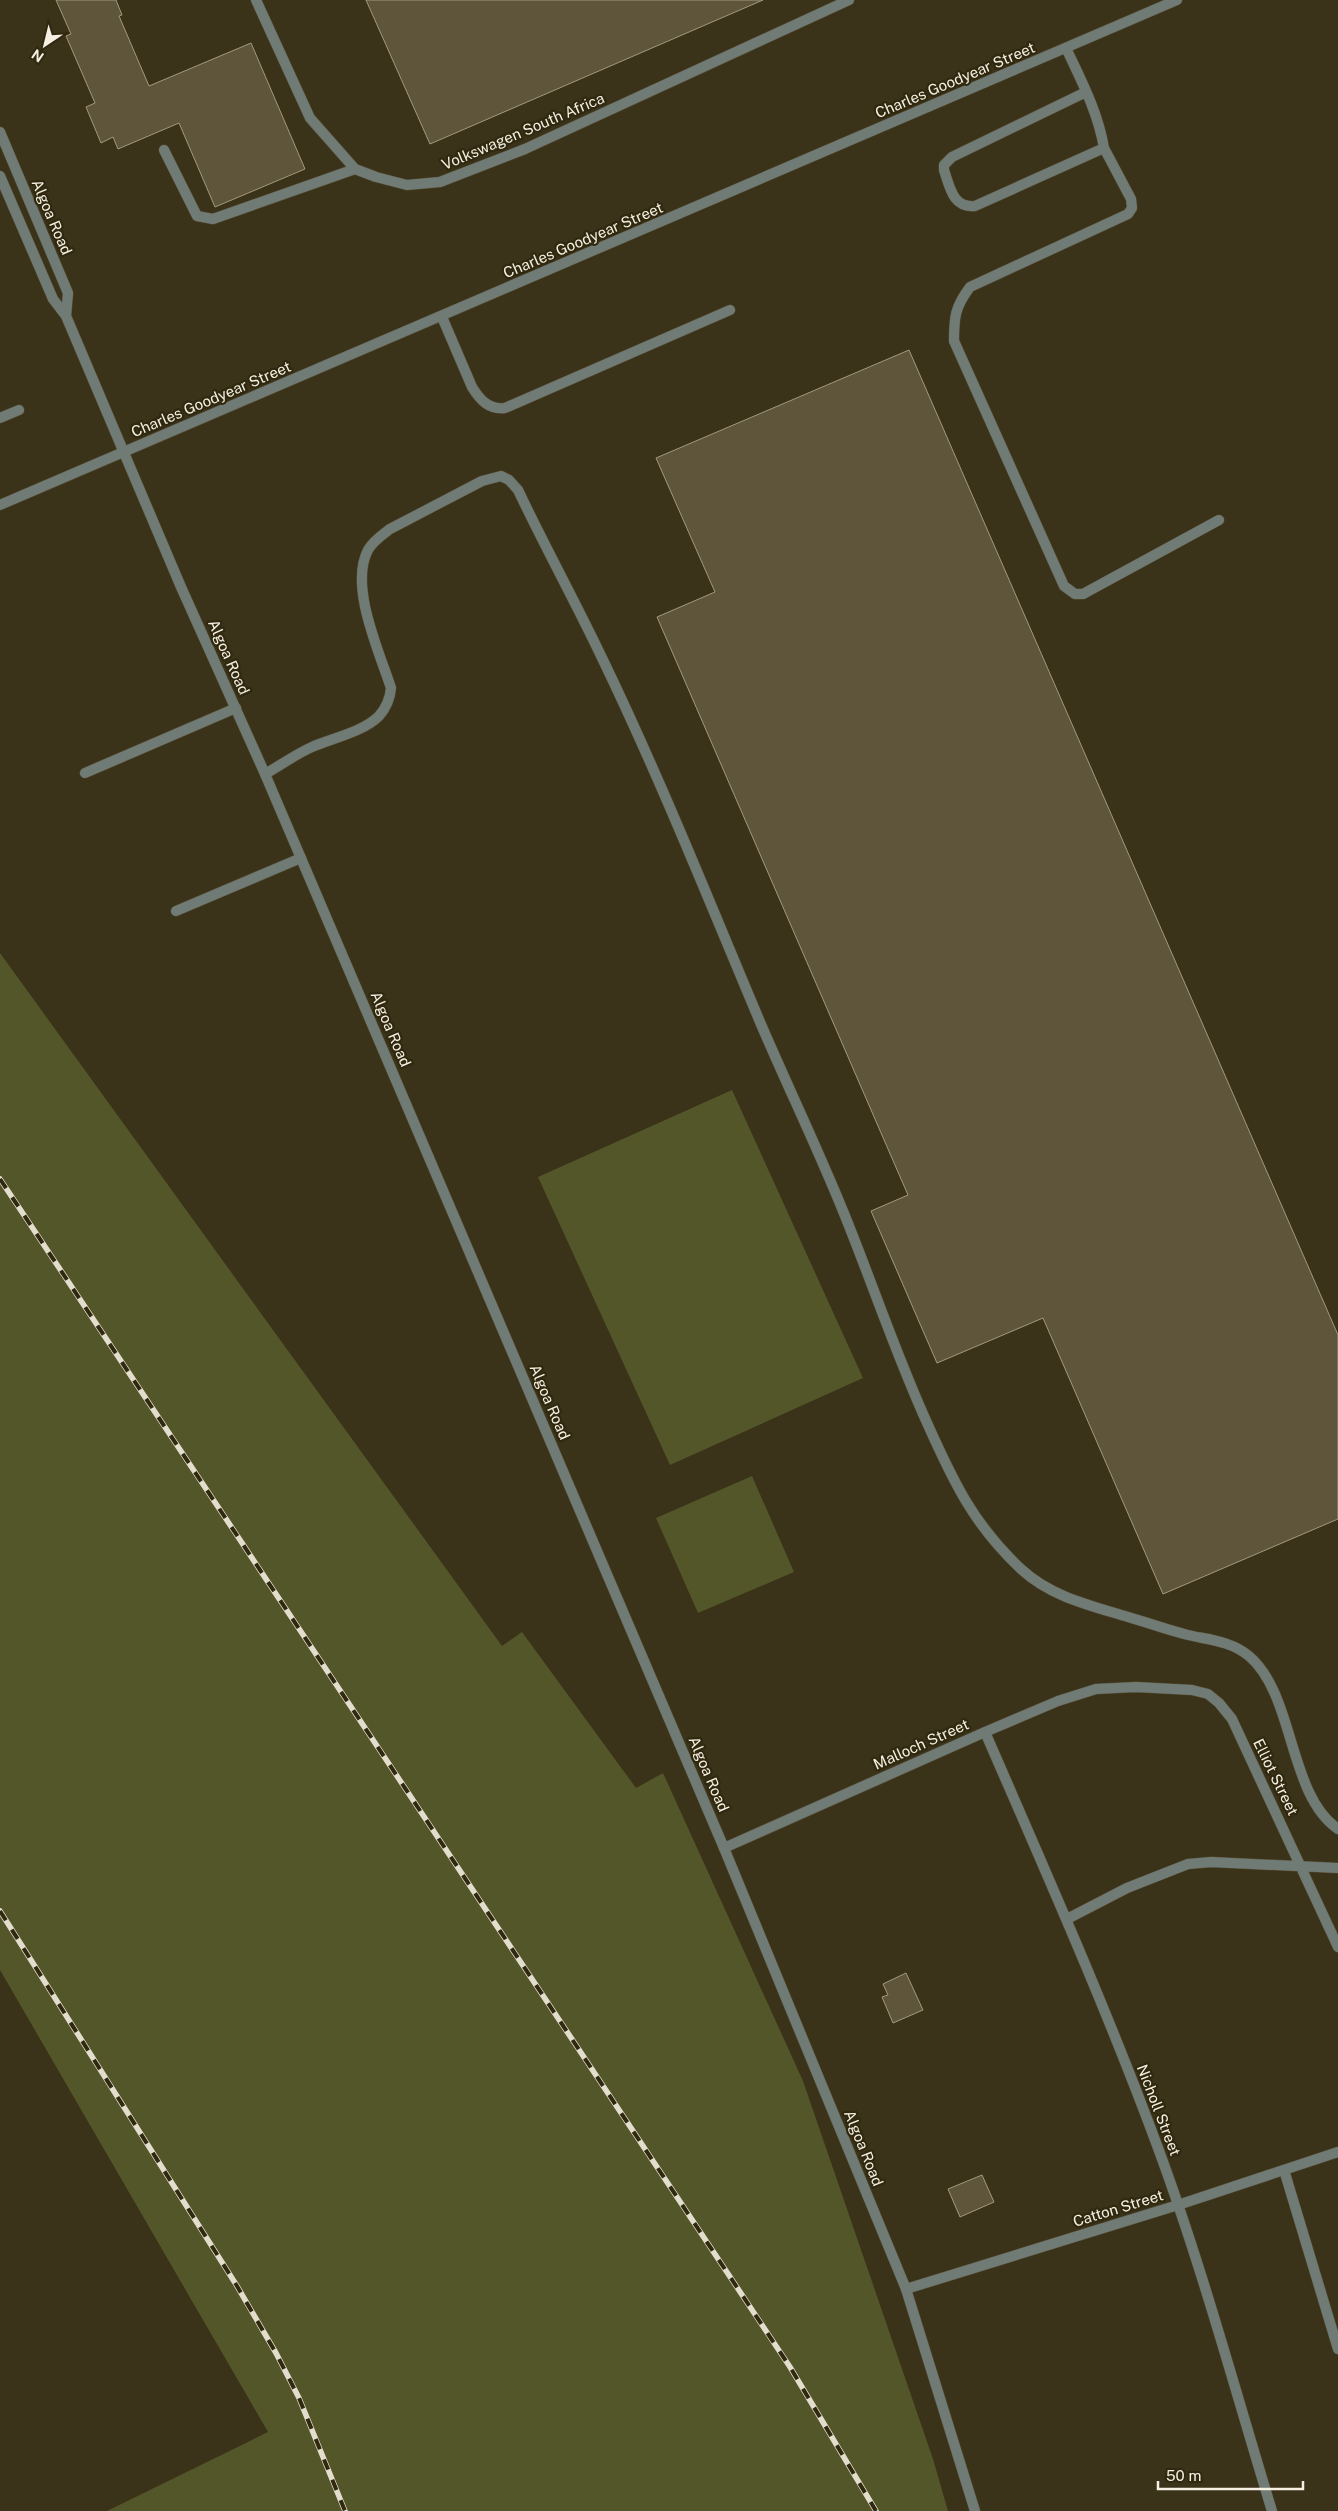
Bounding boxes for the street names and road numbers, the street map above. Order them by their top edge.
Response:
street label: Charles Goodyear Street [873,39,1037,121]
street label: Volkswagen South Africa [439,89,607,173]
street label: Algoa Road [28,177,76,257]
street label: Charles Goodyear Street [501,199,665,281]
street label: Charles Goodyear Street [129,358,293,440]
street label: Algoa Road [205,617,253,697]
street label: Algoa Road [367,989,415,1069]
street label: Algoa Road [526,1362,574,1442]
street label: Malloch Street [871,1715,971,1773]
street label: Algoa Road [685,1734,733,1814]
street label: Elliot Street [1250,1736,1302,1818]
street label: Nicholl Street [1134,2062,1184,2158]
street label: Algoa Road [841,2108,887,2188]
street label: Catton Street [1071,2186,1165,2230]

